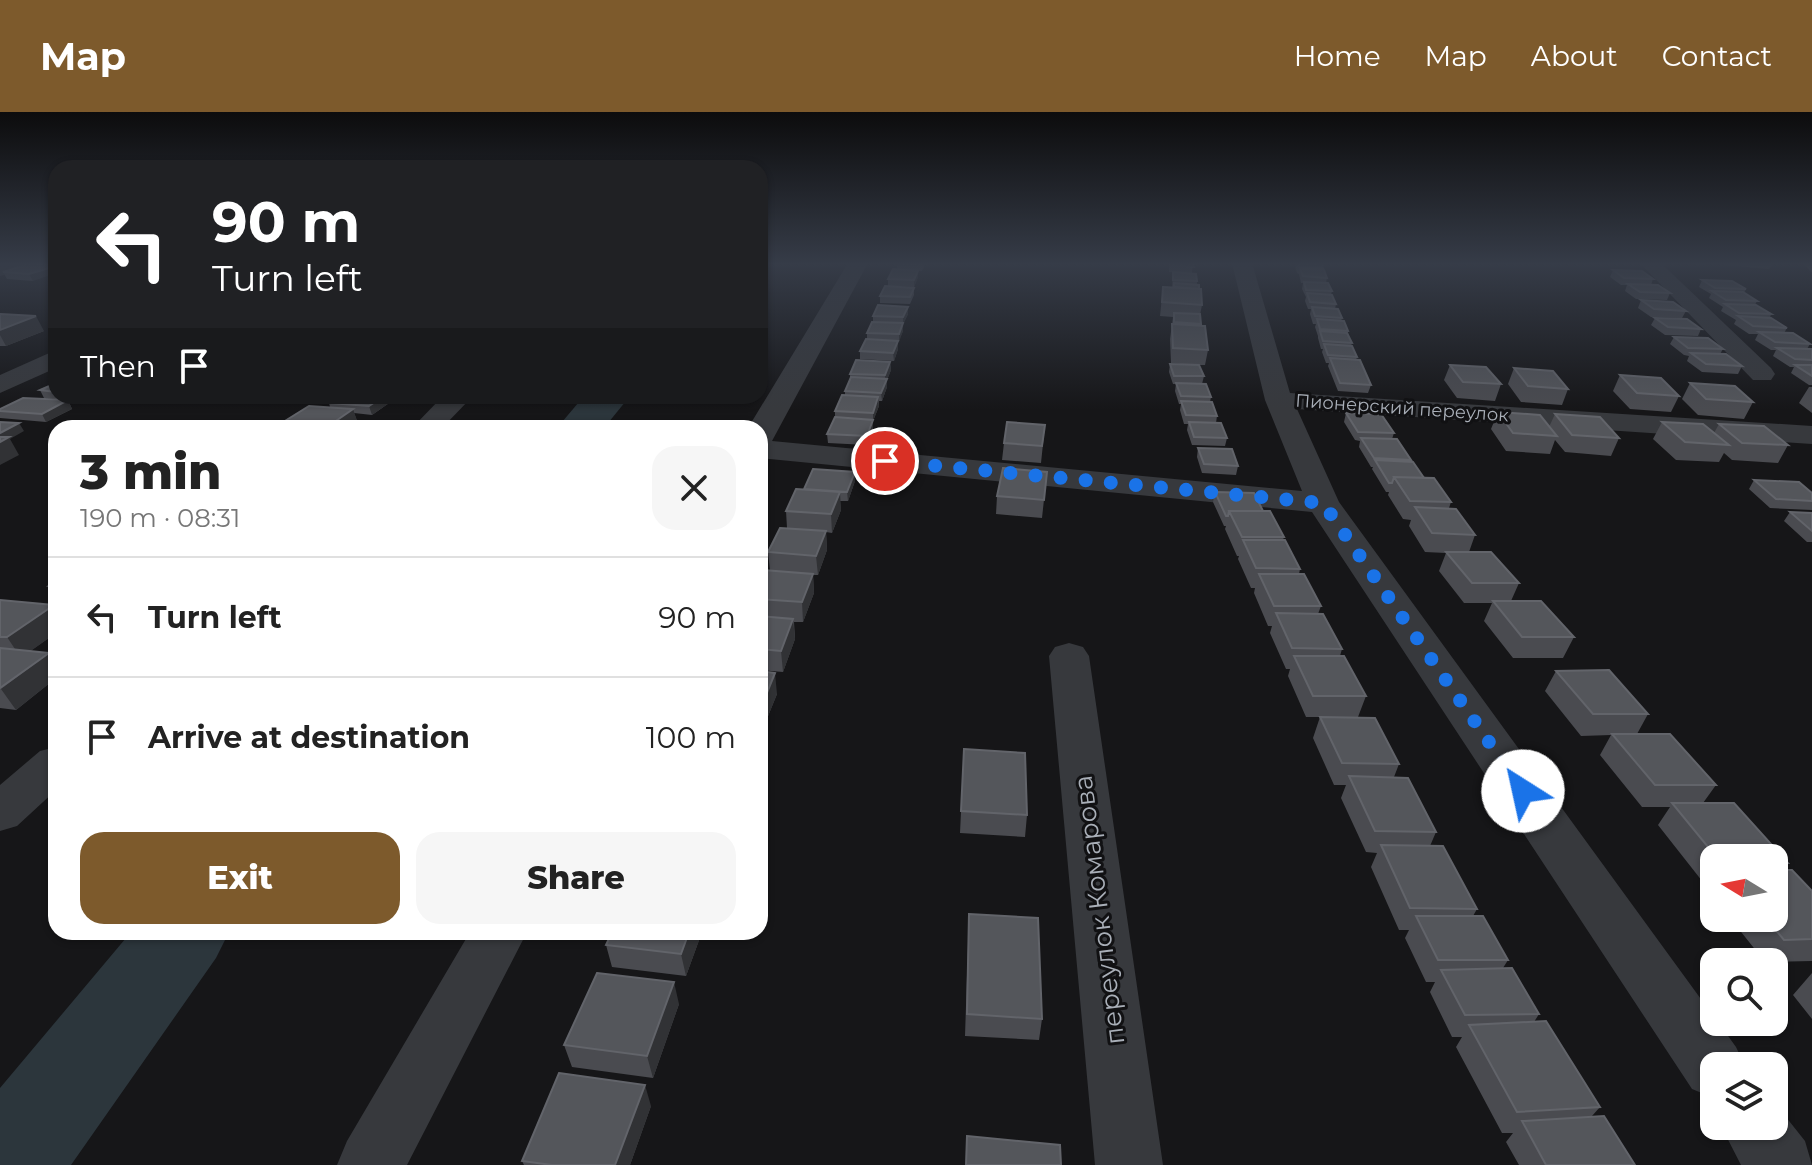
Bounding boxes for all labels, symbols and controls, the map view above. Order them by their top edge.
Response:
text: Map [40,33,126,80]
text: Home [1294,39,1381,73]
text: Map [1425,39,1487,73]
text: About [1531,39,1618,73]
text: Contact [1662,39,1772,73]
text: 90 m [212,188,360,256]
icon: left [80,192,184,296]
text: Turn left [212,256,363,300]
icon: arrive [172,344,216,388]
text: Then [80,348,156,385]
street label: Пионерский переулок [1295,390,1510,426]
pin [851,427,919,495]
icon: arrive [863,439,907,483]
text: 3 min [80,443,222,501]
button: close [652,446,736,530]
text: 190 m · 08:31 [80,502,240,534]
icon: left [80,595,124,639]
text: Turn left [148,599,281,636]
text: 90 m [658,599,736,636]
icon: arrive [80,715,124,759]
text: Arrive at destination [148,719,470,756]
text: 100 m [646,719,736,756]
position arrow [1481,749,1565,833]
street label: переулок Комарова [1067,774,1131,1046]
button: Exit [80,832,400,924]
button: Share [416,832,736,924]
north arrow [1700,844,1788,932]
map controls [1700,844,1788,1140]
button: search [1700,948,1788,1036]
button: layers [1700,1052,1788,1140]

